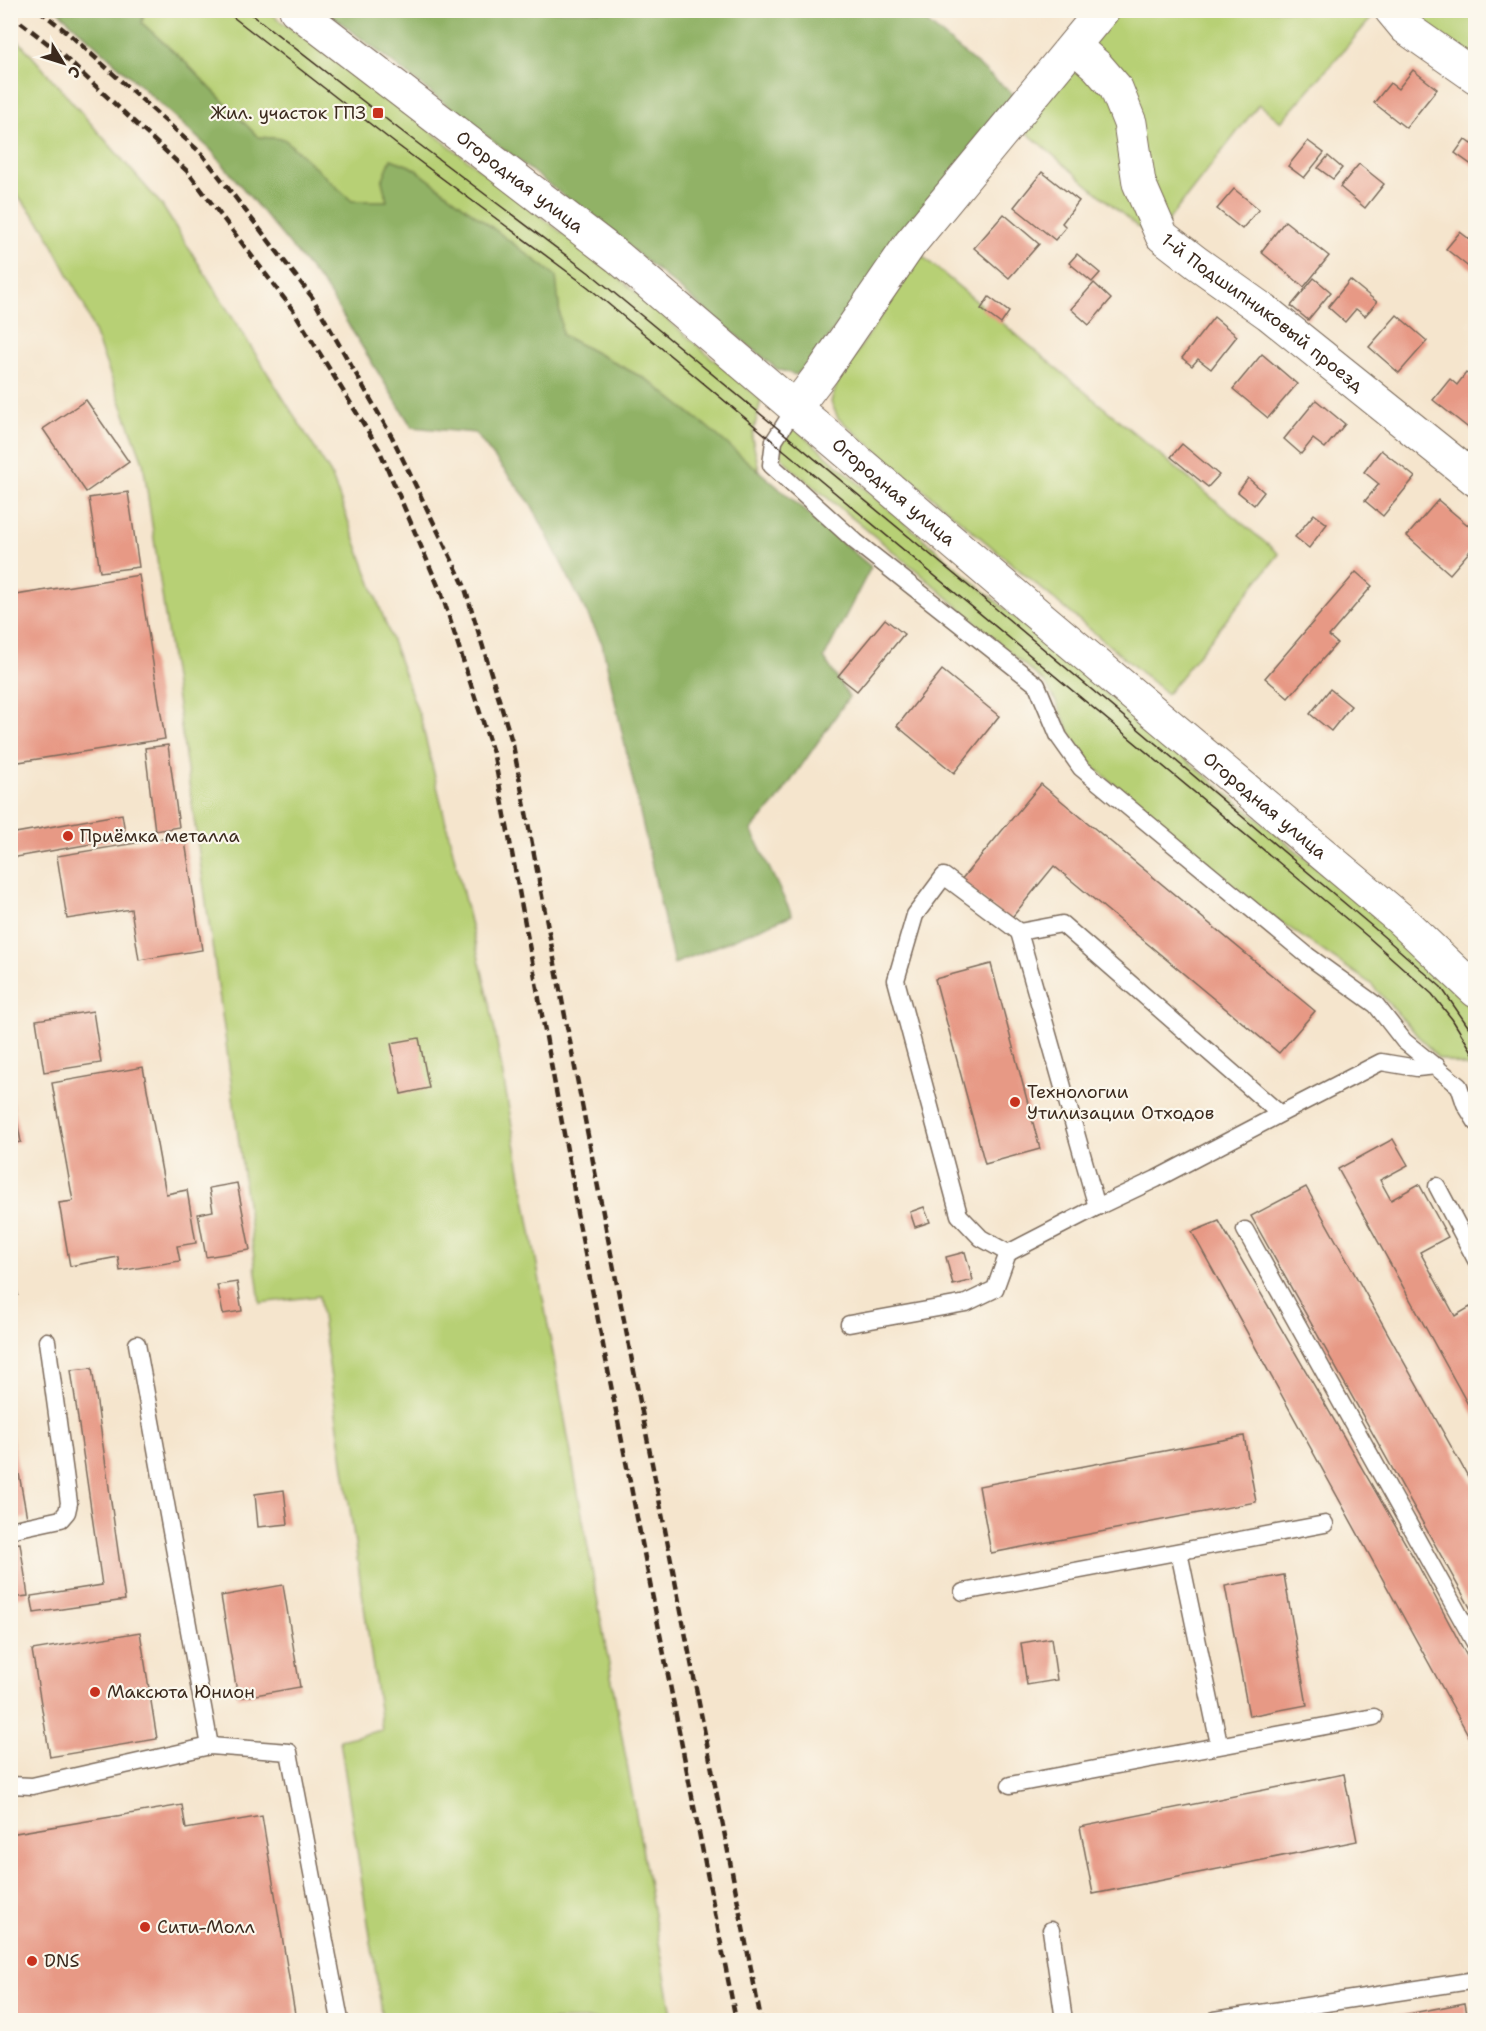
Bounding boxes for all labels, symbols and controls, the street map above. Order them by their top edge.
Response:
north arrow [33,33,93,93]
text: С [63,62,86,82]
place label: Жил. участок ГПЗ [211,101,366,125]
marker: Жил. участок ГПЗ [371,106,385,120]
street label: Огородная улица [451,125,589,238]
street label: 1-й Подшипниковый проезд [1156,228,1369,398]
street label: Огородная улица [827,433,960,551]
street label: Огородная улица [1198,746,1332,864]
place label: Приёмка металла [80,824,240,848]
marker: Приёмка металла [61,829,75,843]
place label: Технологии Утилизации Отходов [1027,1080,1214,1125]
marker: Технологии Утилизации Отходов [1008,1095,1022,1109]
place label: Максюта Юнион [107,1680,255,1704]
marker: Максюта Юнион [88,1685,102,1699]
place label: Сити-Молл [157,1915,255,1939]
marker: Сити-Молл [138,1920,152,1934]
place label: DNS [44,1949,79,1973]
marker: DNS [25,1954,39,1968]

